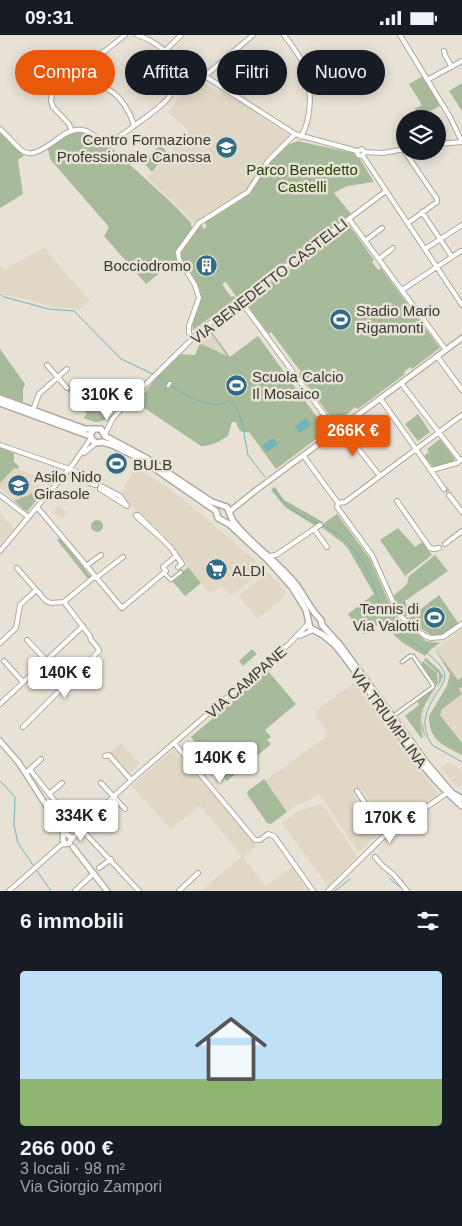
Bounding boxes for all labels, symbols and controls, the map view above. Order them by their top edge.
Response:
text: 09:31 [25,7,74,28]
chip: Compra [15,50,115,95]
chip: Affitta [125,50,207,95]
chip: Filtri [217,50,287,95]
chip: Nuovo [297,50,385,95]
map controls [396,110,446,160]
button: layers [396,110,446,160]
place label: Centro Formazione Professionale Canossa [57,131,212,165]
school or university icon: Centro Formazione Professionale Canossa [215,136,239,160]
park label: Parco Benedetto Castelli [246,161,358,195]
street label: VIA BENEDETTO CASTELLI [187,215,351,347]
building icon: Bocciodromo [195,253,219,277]
place label: Bocciodromo [103,257,191,274]
place label: Stadio Mario Rigamonti [356,302,440,336]
sports icon: Stadio Mario Rigamonti [328,307,352,331]
place label: Scuola Calcio Il Mosaico [252,368,344,402]
sports icon: Scuola Calcio Il Mosaico [224,373,248,397]
pin: 310K € [66,379,148,421]
text: 310K € [81,386,133,403]
pin: 266K € [312,415,394,457]
text: 266K € [327,422,379,439]
sports icon: BULB [105,452,129,476]
place label: BULB [133,456,172,473]
place label: Asilo Nido Girasole [34,468,102,502]
school or university icon: Asilo Nido Girasole [6,473,30,497]
supermarket icon: ALDI [204,558,228,582]
place label: ALDI [232,562,265,579]
place label: Tennis di Via Valotti [353,600,419,634]
sports icon: Tennis di Via Valotti [423,605,447,629]
street label: VIA CAMPANE [202,643,290,721]
pin: 140K € [24,657,106,699]
text: 140K € [39,664,91,681]
street label: VIA TRIUMPLINA [347,665,431,771]
pin: 140K € [179,741,261,784]
text: 140K € [194,749,246,766]
pin: 334K € [40,799,122,842]
pin: 170K € [349,801,431,844]
text: 334K € [55,807,107,824]
text: 170K € [364,809,416,826]
icon: filters [414,907,442,935]
text: 6 immobili [20,909,124,932]
icon: home [186,1004,276,1094]
text: 266 000 € [20,1136,113,1159]
text: 3 locali · 98 m² [20,1160,125,1177]
text: Via Giorgio Zampori [20,1178,162,1195]

